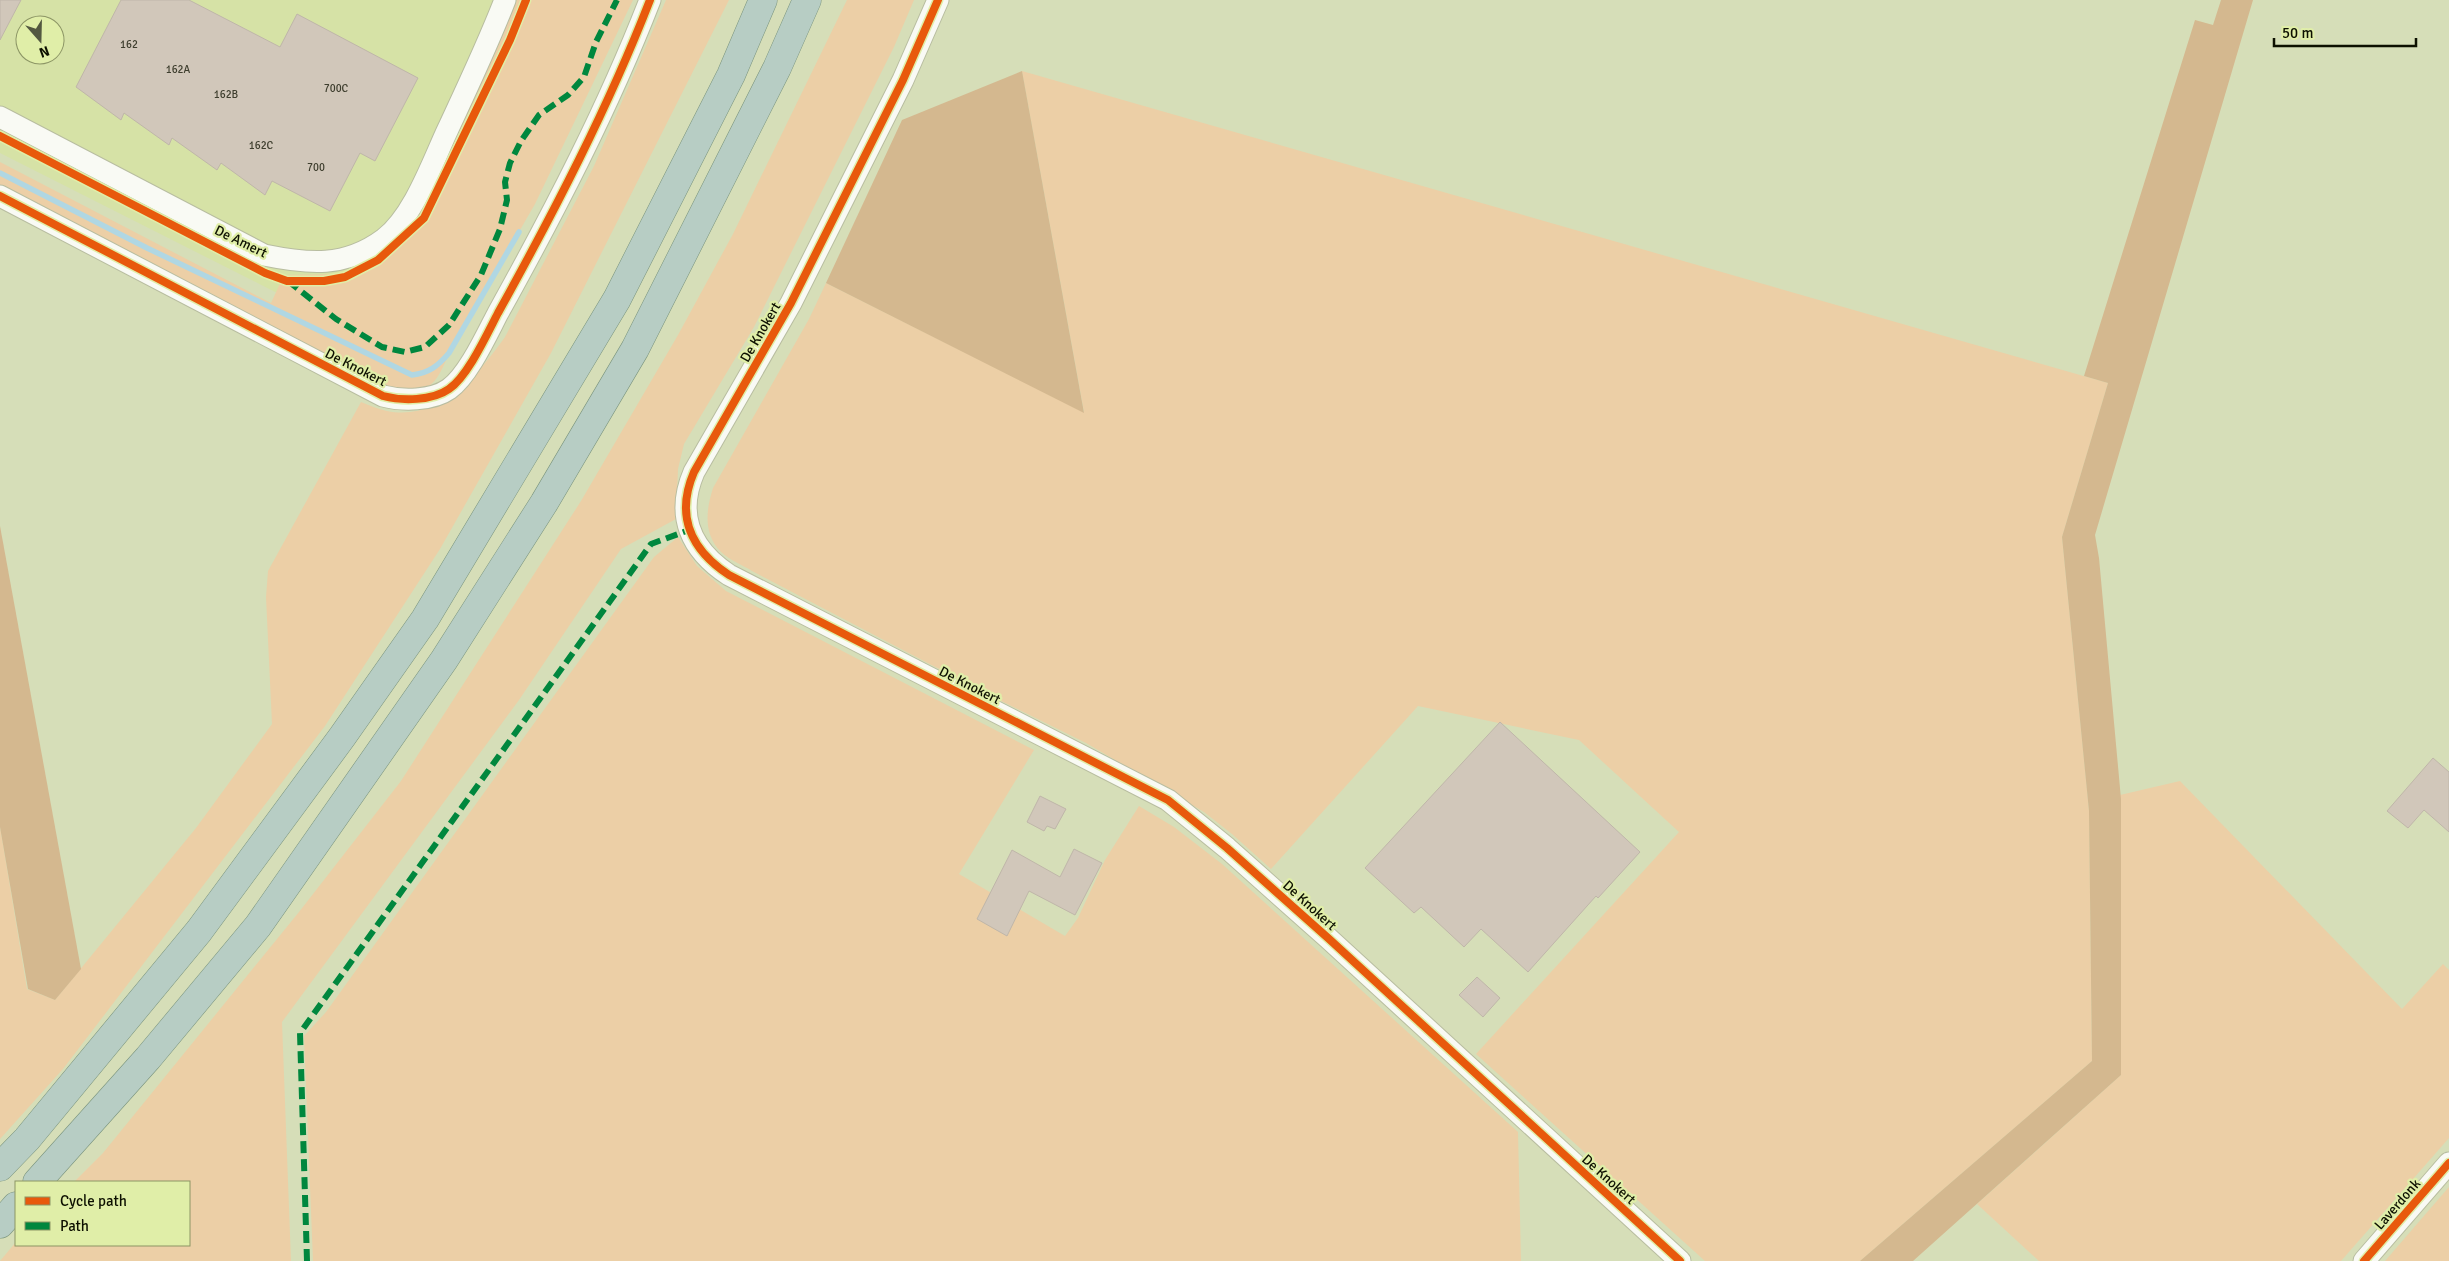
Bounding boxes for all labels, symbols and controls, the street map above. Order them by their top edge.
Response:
north arrow [15,15,65,65]
scale bar [2274,15,2416,47]
text: 50 m [2282,24,2313,42]
house number: 162 [120,38,138,51]
text: N [37,42,52,61]
house number: 162A [166,63,191,76]
house number: 700C [324,82,349,95]
house number: 162B [214,88,239,101]
house number: 162C [249,139,274,152]
house number: 700 [307,161,325,174]
street label: De Amert [212,221,270,261]
street label: De Knokert [736,299,784,365]
street label: De Knokert [322,345,389,390]
street label: De Knokert [936,663,1003,708]
street label: De Knokert [1279,877,1340,934]
street label: De Knokert [1578,1151,1639,1208]
street label: Laverdonk [2371,1175,2424,1233]
legend [15,1181,190,1246]
text: Cycle path [60,1192,127,1210]
text: Path [60,1217,89,1235]

